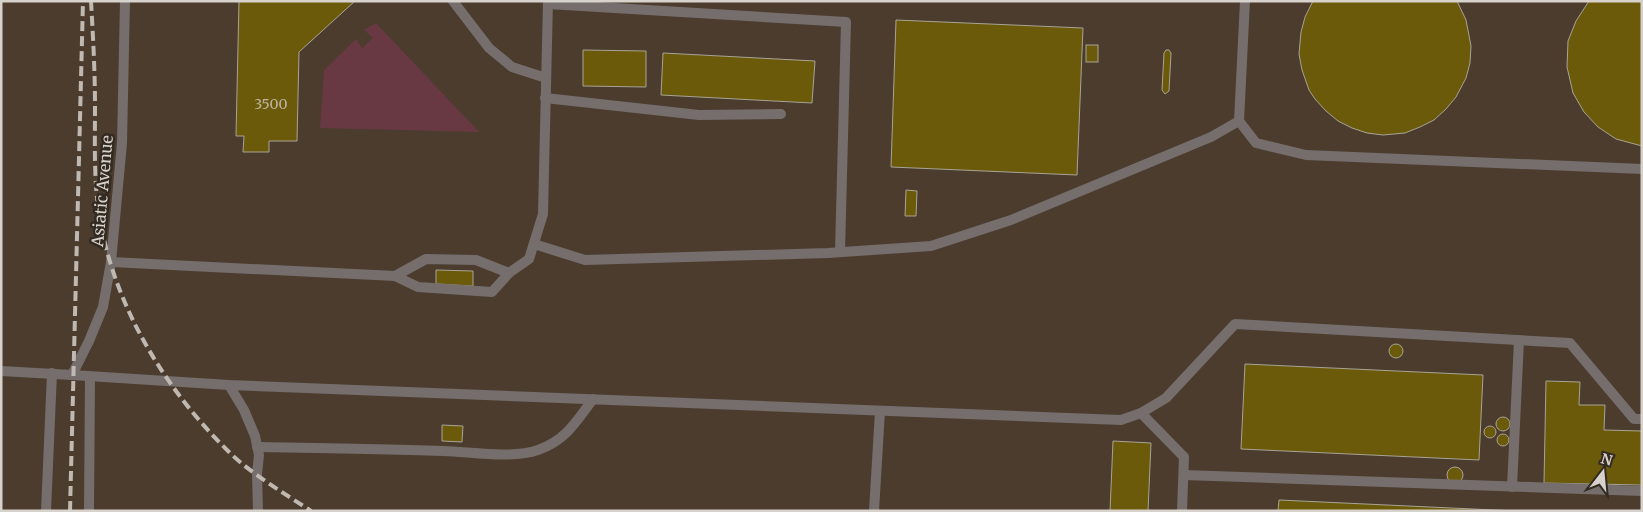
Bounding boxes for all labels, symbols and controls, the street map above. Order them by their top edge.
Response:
house number: 3500 [254,95,288,113]
street label: Asiatic Avenue [87,134,117,249]
north arrow [1578,447,1628,497]
text: N [1599,449,1614,470]

